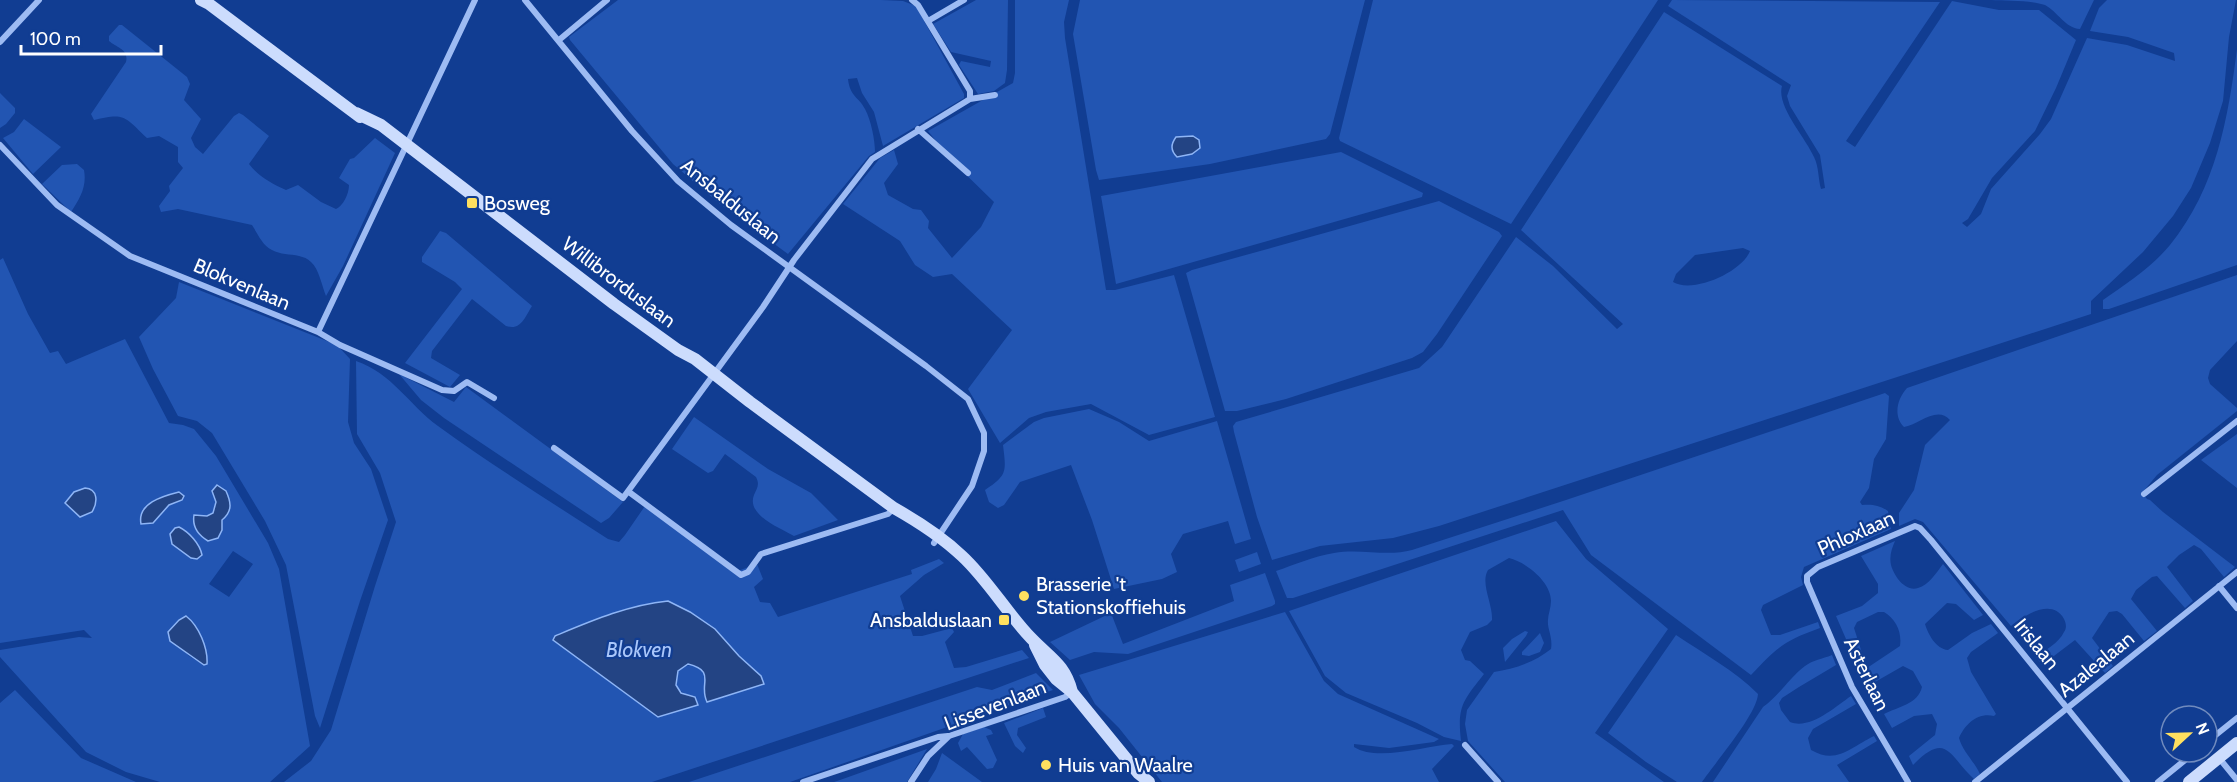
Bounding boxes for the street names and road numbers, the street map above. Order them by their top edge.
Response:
street label: Ansbalduslaan [676,153,786,249]
street label: Willibrorduslaan [558,232,680,332]
street label: Blokvenlaan [190,253,294,315]
street label: Phloxlaan [1814,505,1898,561]
street label: Irislaan [2009,614,2065,674]
street label: Azalealaan [2053,626,2139,702]
street label: Asterlaan [1839,633,1895,715]
street label: Lissevenlaan [941,675,1049,735]

